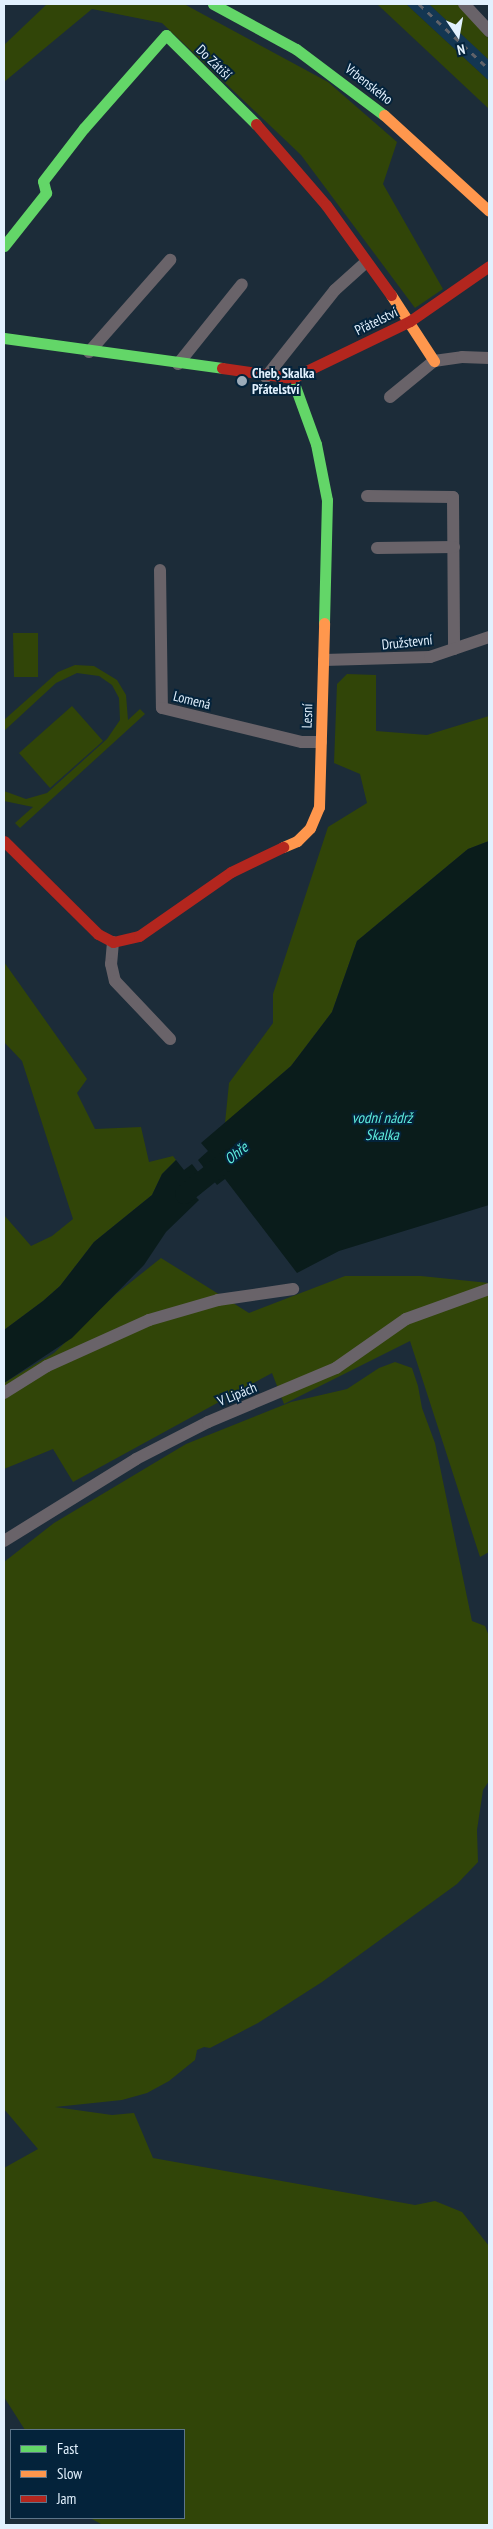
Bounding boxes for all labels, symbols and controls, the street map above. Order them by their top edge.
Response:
north arrow [433,10,483,60]
text: N [456,40,467,59]
street label: Do Zátiší [193,41,235,83]
street label: Vrbenského [342,60,396,108]
street label: Přátelství [352,303,400,339]
place label: Cheb, Skalka Přátelství [252,365,315,398]
marker: Cheb, Skalka Přátelství [236,375,248,387]
street label: Družstevní [381,631,433,653]
street label: Lomená [172,687,212,713]
street label: Lesní [298,703,316,729]
water label: vodní nádrž Skalka [352,1108,412,1143]
water label: Ohře [221,1138,251,1168]
street label: V Lipách [215,1379,259,1409]
legend [10,2429,185,2519]
text: Fast [57,2439,78,2458]
text: Slow [57,2464,82,2483]
text: Jam [57,2489,76,2508]

